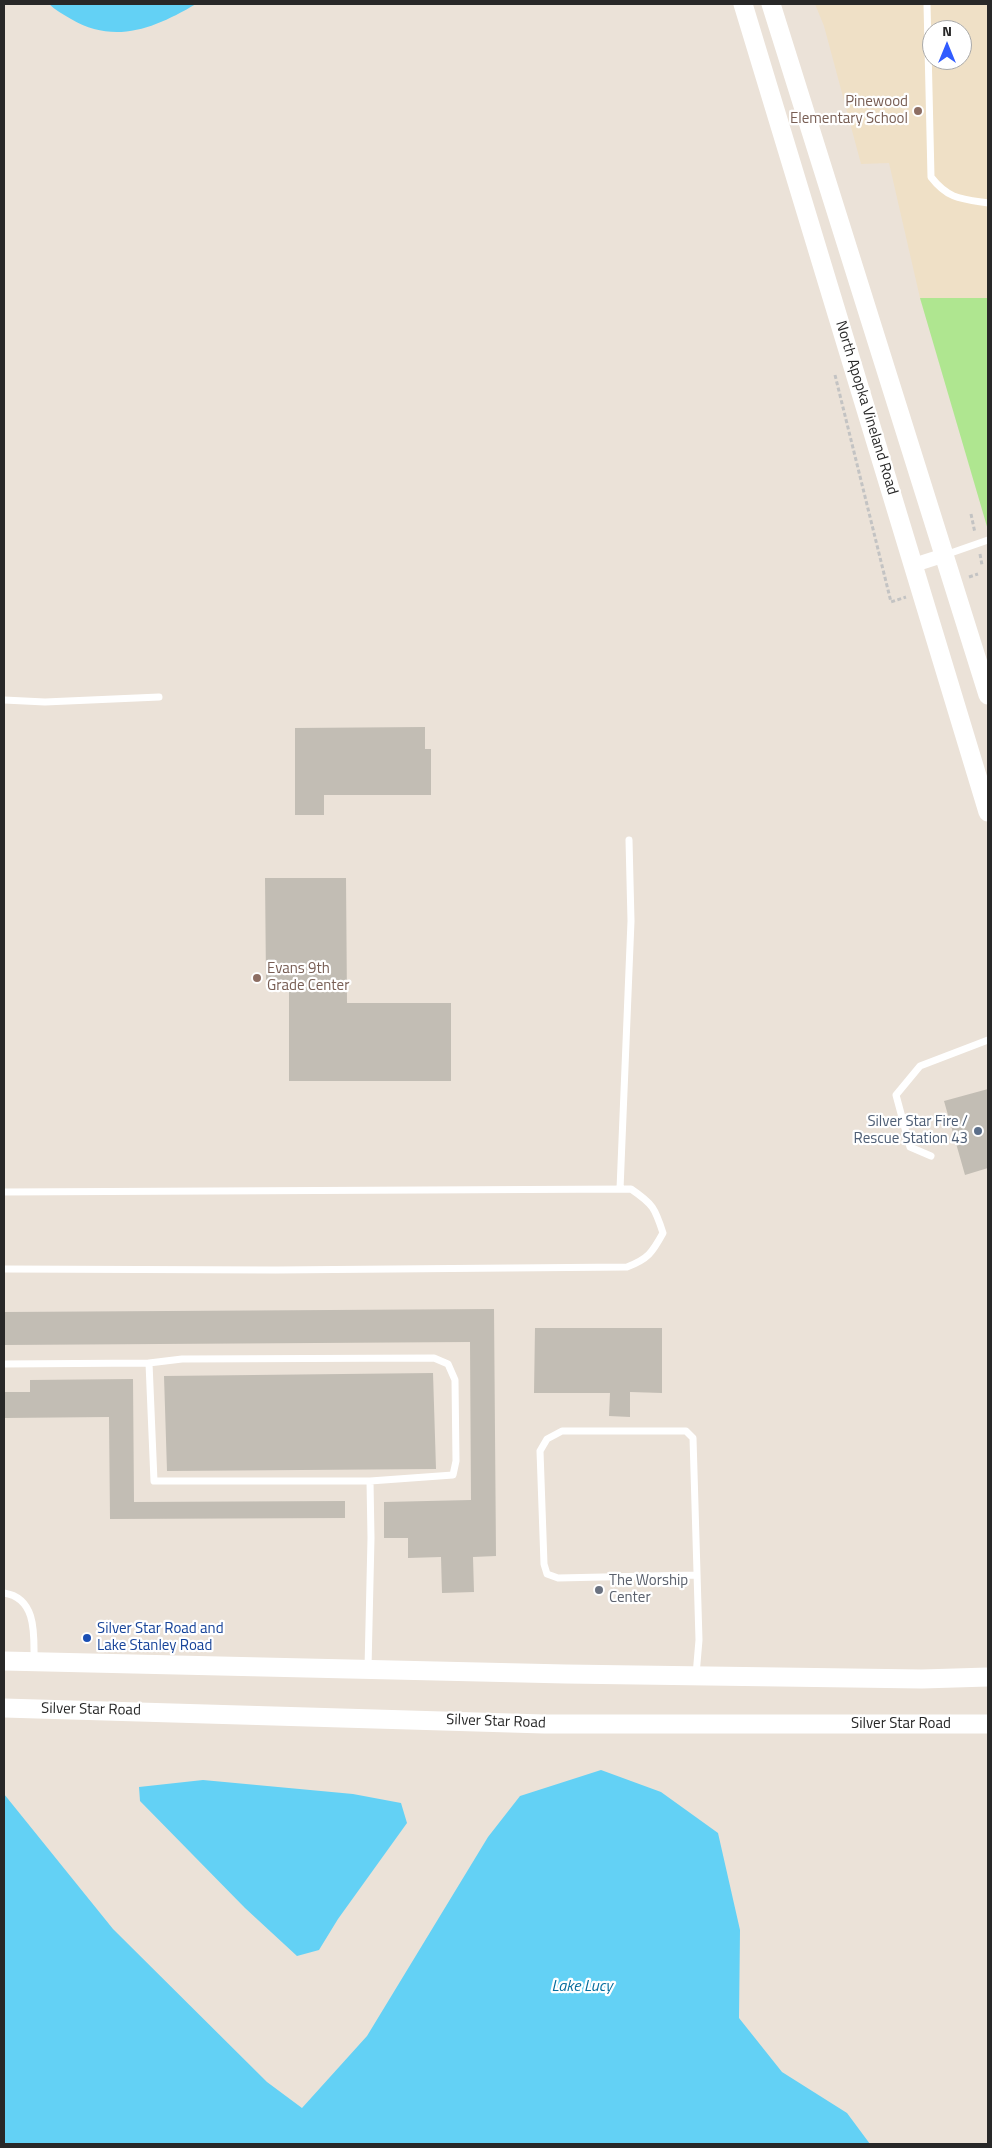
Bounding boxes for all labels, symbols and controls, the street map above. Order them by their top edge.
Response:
north arrow [922,20,972,70]
text: N [942,20,952,41]
place label: Pinewood Elementary School [790,93,908,128]
marker: Pinewood Elementary School [912,105,924,117]
street label: North Apopka Vineland Road [831,319,901,497]
place label: Evans 9th Grade Center [267,960,349,995]
marker: Evans 9th Grade Center [251,972,263,984]
place label: Silver Star Fire / Rescue Station 43 [854,1113,968,1148]
marker: Silver Star Fire / Rescue Station 43 [972,1125,984,1137]
place label: The Worship Center [609,1572,688,1607]
marker: The Worship Center [593,1584,605,1596]
place label: Silver Star Road and Lake Stanley Road [97,1620,224,1655]
marker: Silver Star Road and Lake Stanley Road [81,1632,93,1644]
street label: Silver Star Road [41,1700,141,1720]
street label: Silver Star Road [446,1711,546,1733]
street label: Silver Star Road [851,1715,951,1733]
water label: Lake Lucy [551,1977,613,1997]

